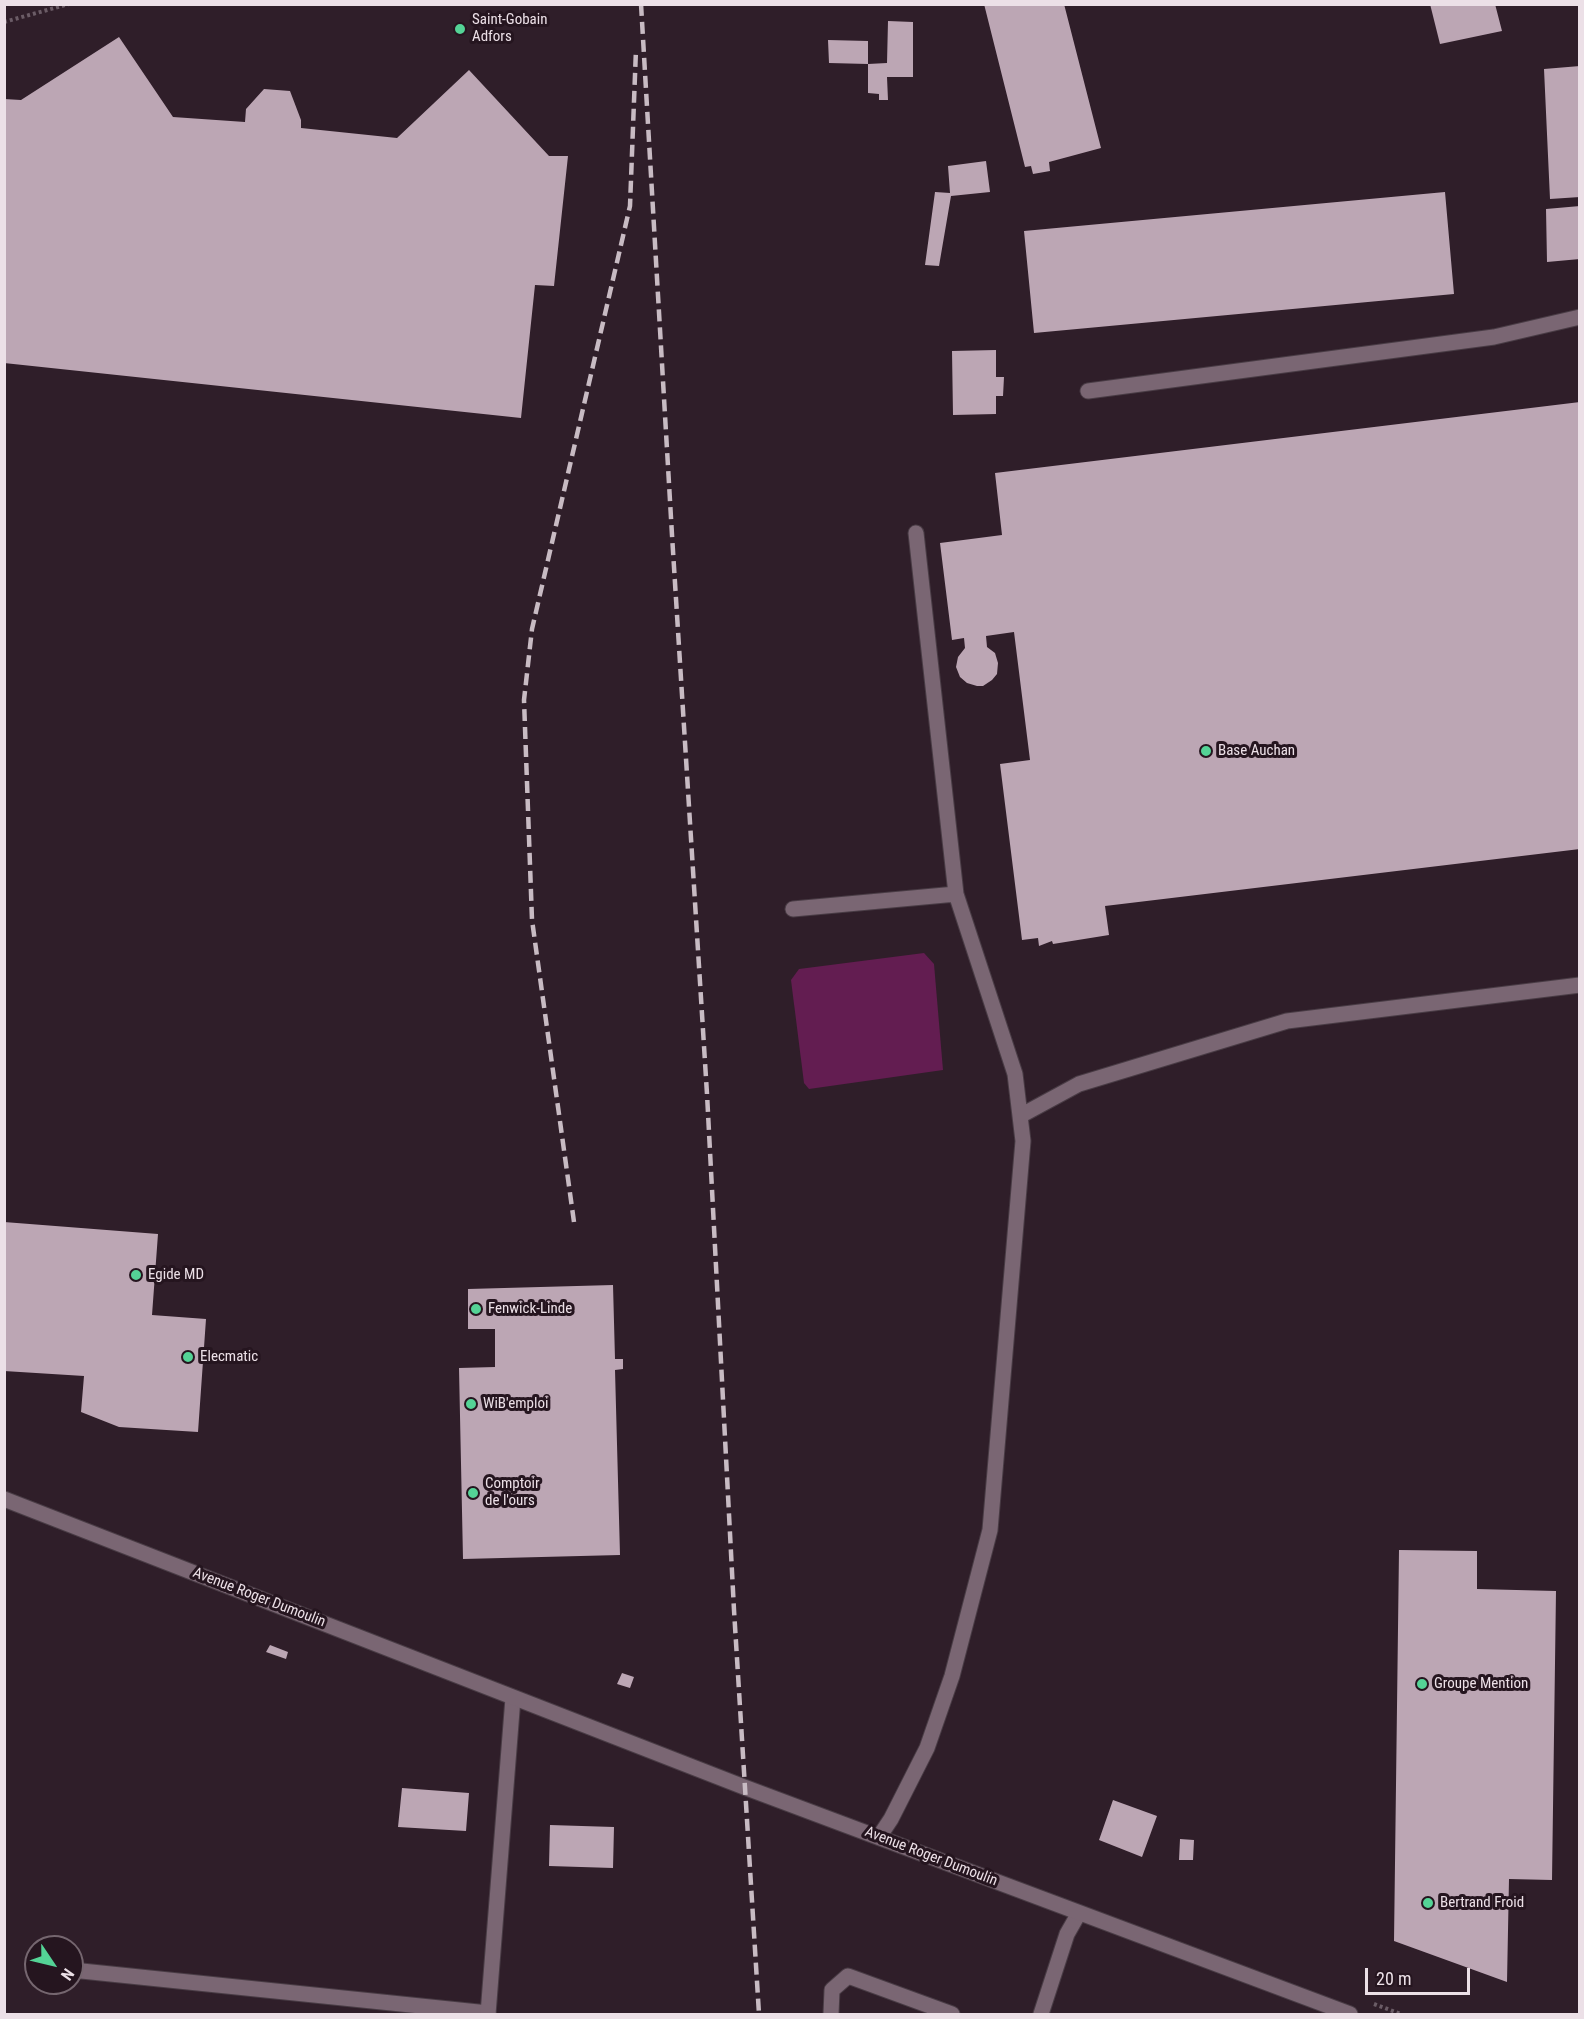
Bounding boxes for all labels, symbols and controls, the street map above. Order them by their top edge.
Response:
place label: Saint-Gobain Adfors [472,11,548,46]
marker: Saint-Gobain Adfors [453,22,467,36]
place label: Base Auchan [1218,742,1295,760]
marker: Base Auchan [1199,744,1213,758]
place label: Egide MD [148,1266,204,1284]
marker: Egide MD [129,1268,143,1282]
place label: Fenwick-Linde [488,1300,572,1318]
marker: Fenwick-Linde [469,1302,483,1316]
place label: Elecmatic [200,1348,258,1366]
marker: Elecmatic [181,1350,195,1364]
place label: WiB'emploi [483,1395,548,1413]
marker: WiB'emploi [464,1397,478,1411]
place label: Comptoir de l'ours [485,1475,540,1510]
marker: Comptoir de l'ours [466,1486,480,1500]
street label: Avenue Roger Dumoulin [190,1564,328,1632]
place label: Groupe Mention [1434,1675,1528,1693]
marker: Groupe Mention [1415,1677,1429,1691]
street label: Avenue Roger Dumoulin [862,1823,1000,1891]
place label: Bertrand Froid [1440,1894,1524,1912]
marker: Bertrand Froid [1421,1896,1435,1910]
north arrow [24,1935,84,1995]
scale bar [1368,1956,1473,1994]
text: N [57,1965,78,1984]
text: 20 m [1376,1968,1411,1989]

